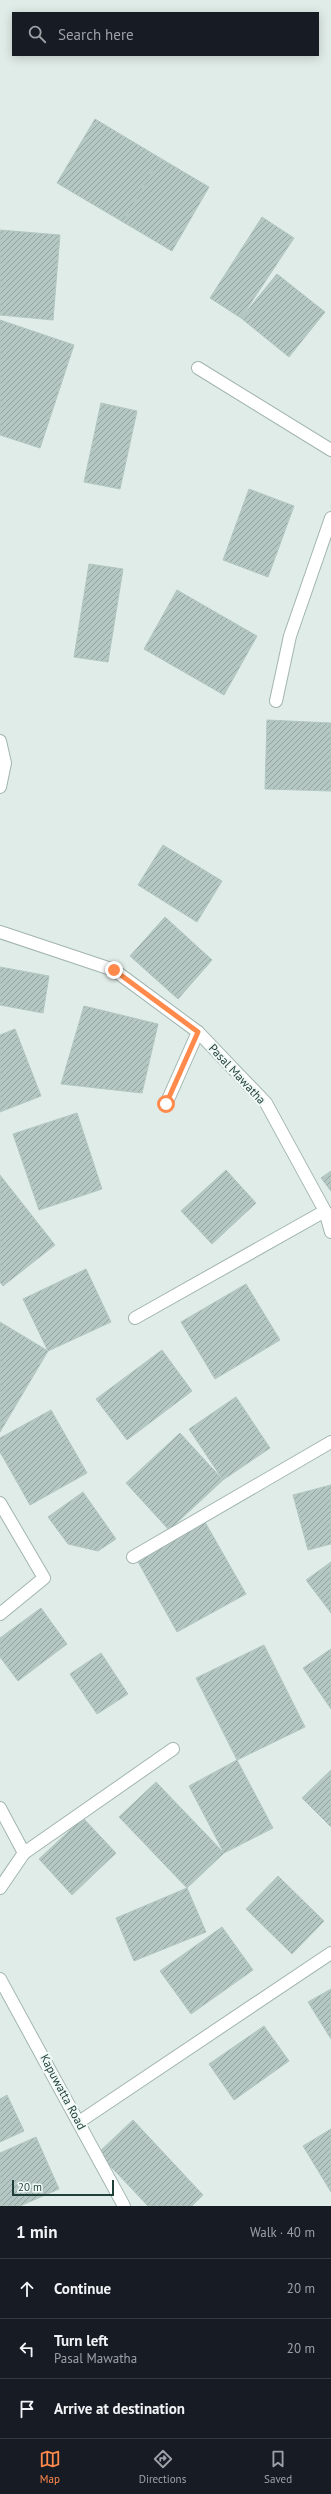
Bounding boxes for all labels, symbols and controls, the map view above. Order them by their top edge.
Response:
search box [12,12,319,56]
icon: search [26,23,48,45]
text: Search here [58,25,134,44]
route end [105,961,123,979]
street label: Pasal Mawatha [206,1040,269,1107]
route start [157,1095,175,1113]
street label: Kapuwatta Road [37,2051,90,2132]
scale bar [12,2178,114,2197]
text: 20 m [18,2180,42,2194]
text: 1 min [16,2221,57,2243]
text: Walk · 40 m [250,2224,315,2241]
icon: ahead [16,2278,38,2300]
text: Continue [54,2279,111,2298]
text: 20 m [287,2280,315,2297]
text: Turn left [54,2331,108,2350]
icon: left [16,2338,38,2360]
text: 20 m [287,2340,315,2357]
text: Pasal Mawatha [54,2350,137,2367]
icon: arrive [16,2398,38,2420]
text: Arrive at destination [54,2399,185,2418]
tab: Map [39,2448,61,2486]
tab: Directions [139,2448,186,2486]
tab: Saved [264,2448,292,2486]

